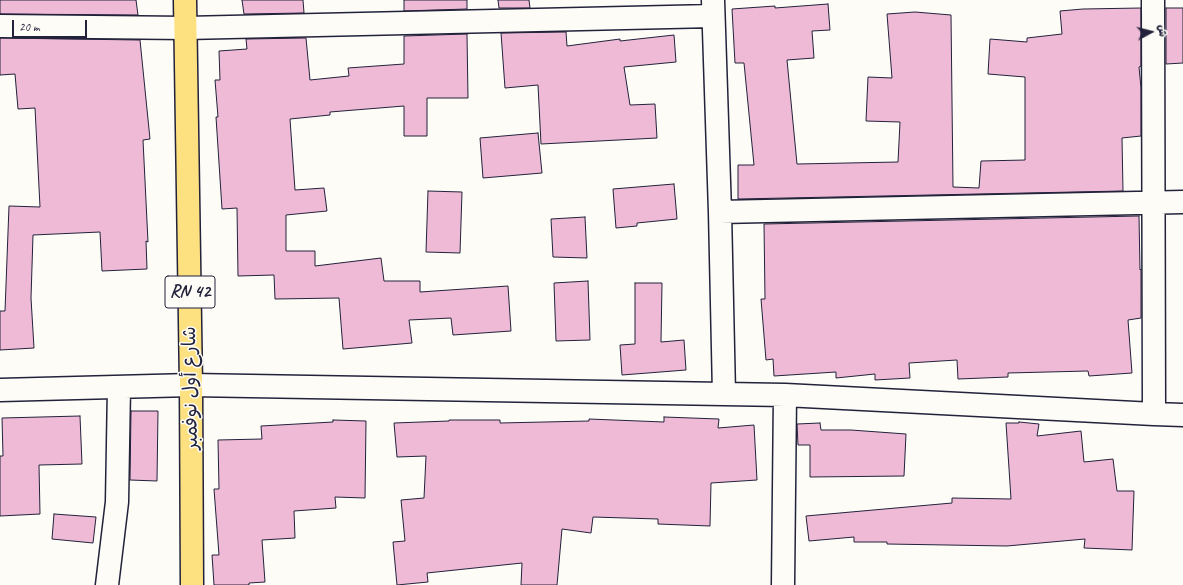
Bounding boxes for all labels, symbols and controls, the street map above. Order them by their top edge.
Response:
scale bar [14,12,89,38]
north arrow [1131,12,1171,52]
text: 20 m [19,19,39,35]
text: ش [1155,24,1171,37]
road number: RN 42 [165,276,215,308]
street label: شارع أول نوفمبر [179,326,203,450]

